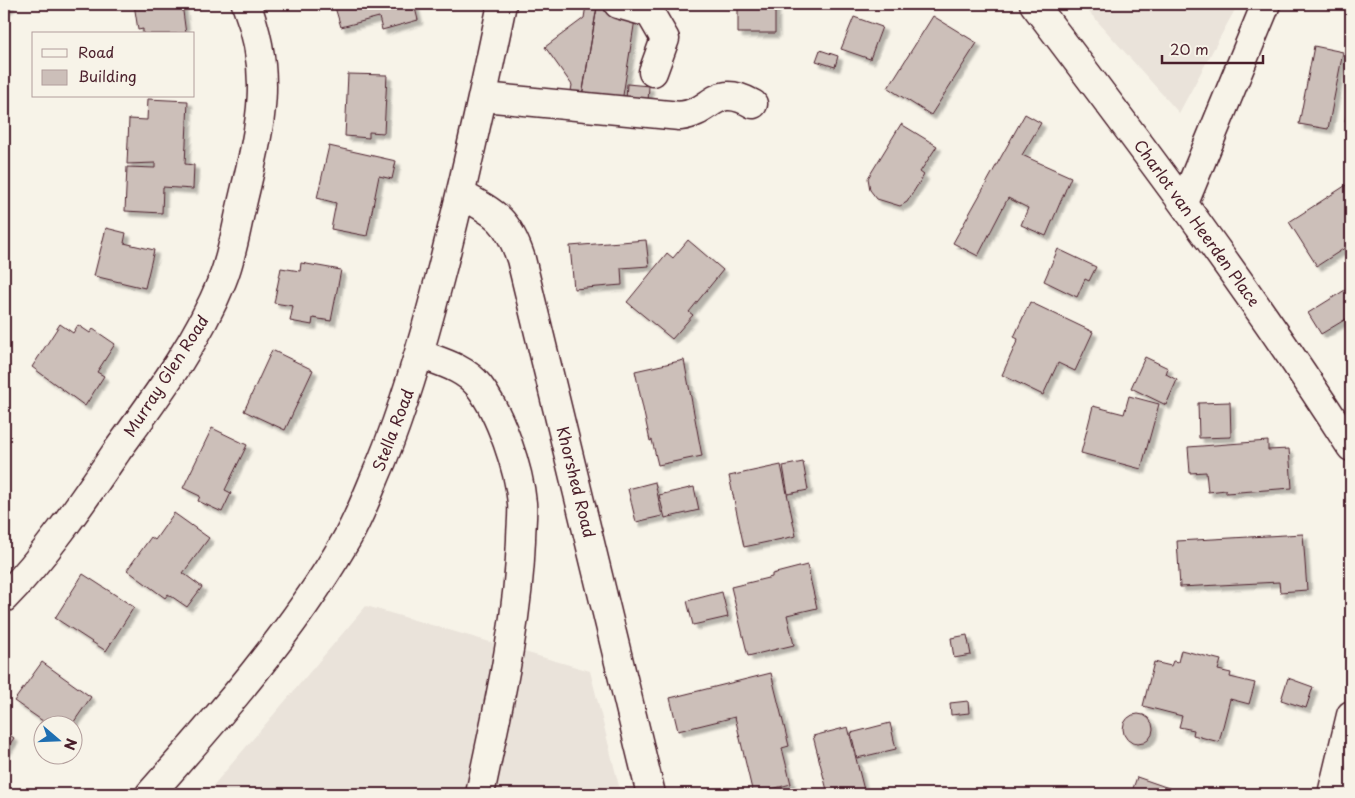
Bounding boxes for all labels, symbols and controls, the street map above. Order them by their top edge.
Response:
legend [32,32,195,98]
scale bar [1162,32,1264,64]
text: 20 m [1170,37,1209,60]
text: Road [78,40,114,63]
text: Building [78,64,137,87]
street label: Charlot van Heerden Place [1129,134,1267,311]
street label: Murray Glen Road [117,310,214,441]
street label: Stella Road [365,385,419,475]
street label: Khorshed Road [552,424,602,540]
north arrow [32,716,82,766]
text: N [59,736,82,753]

